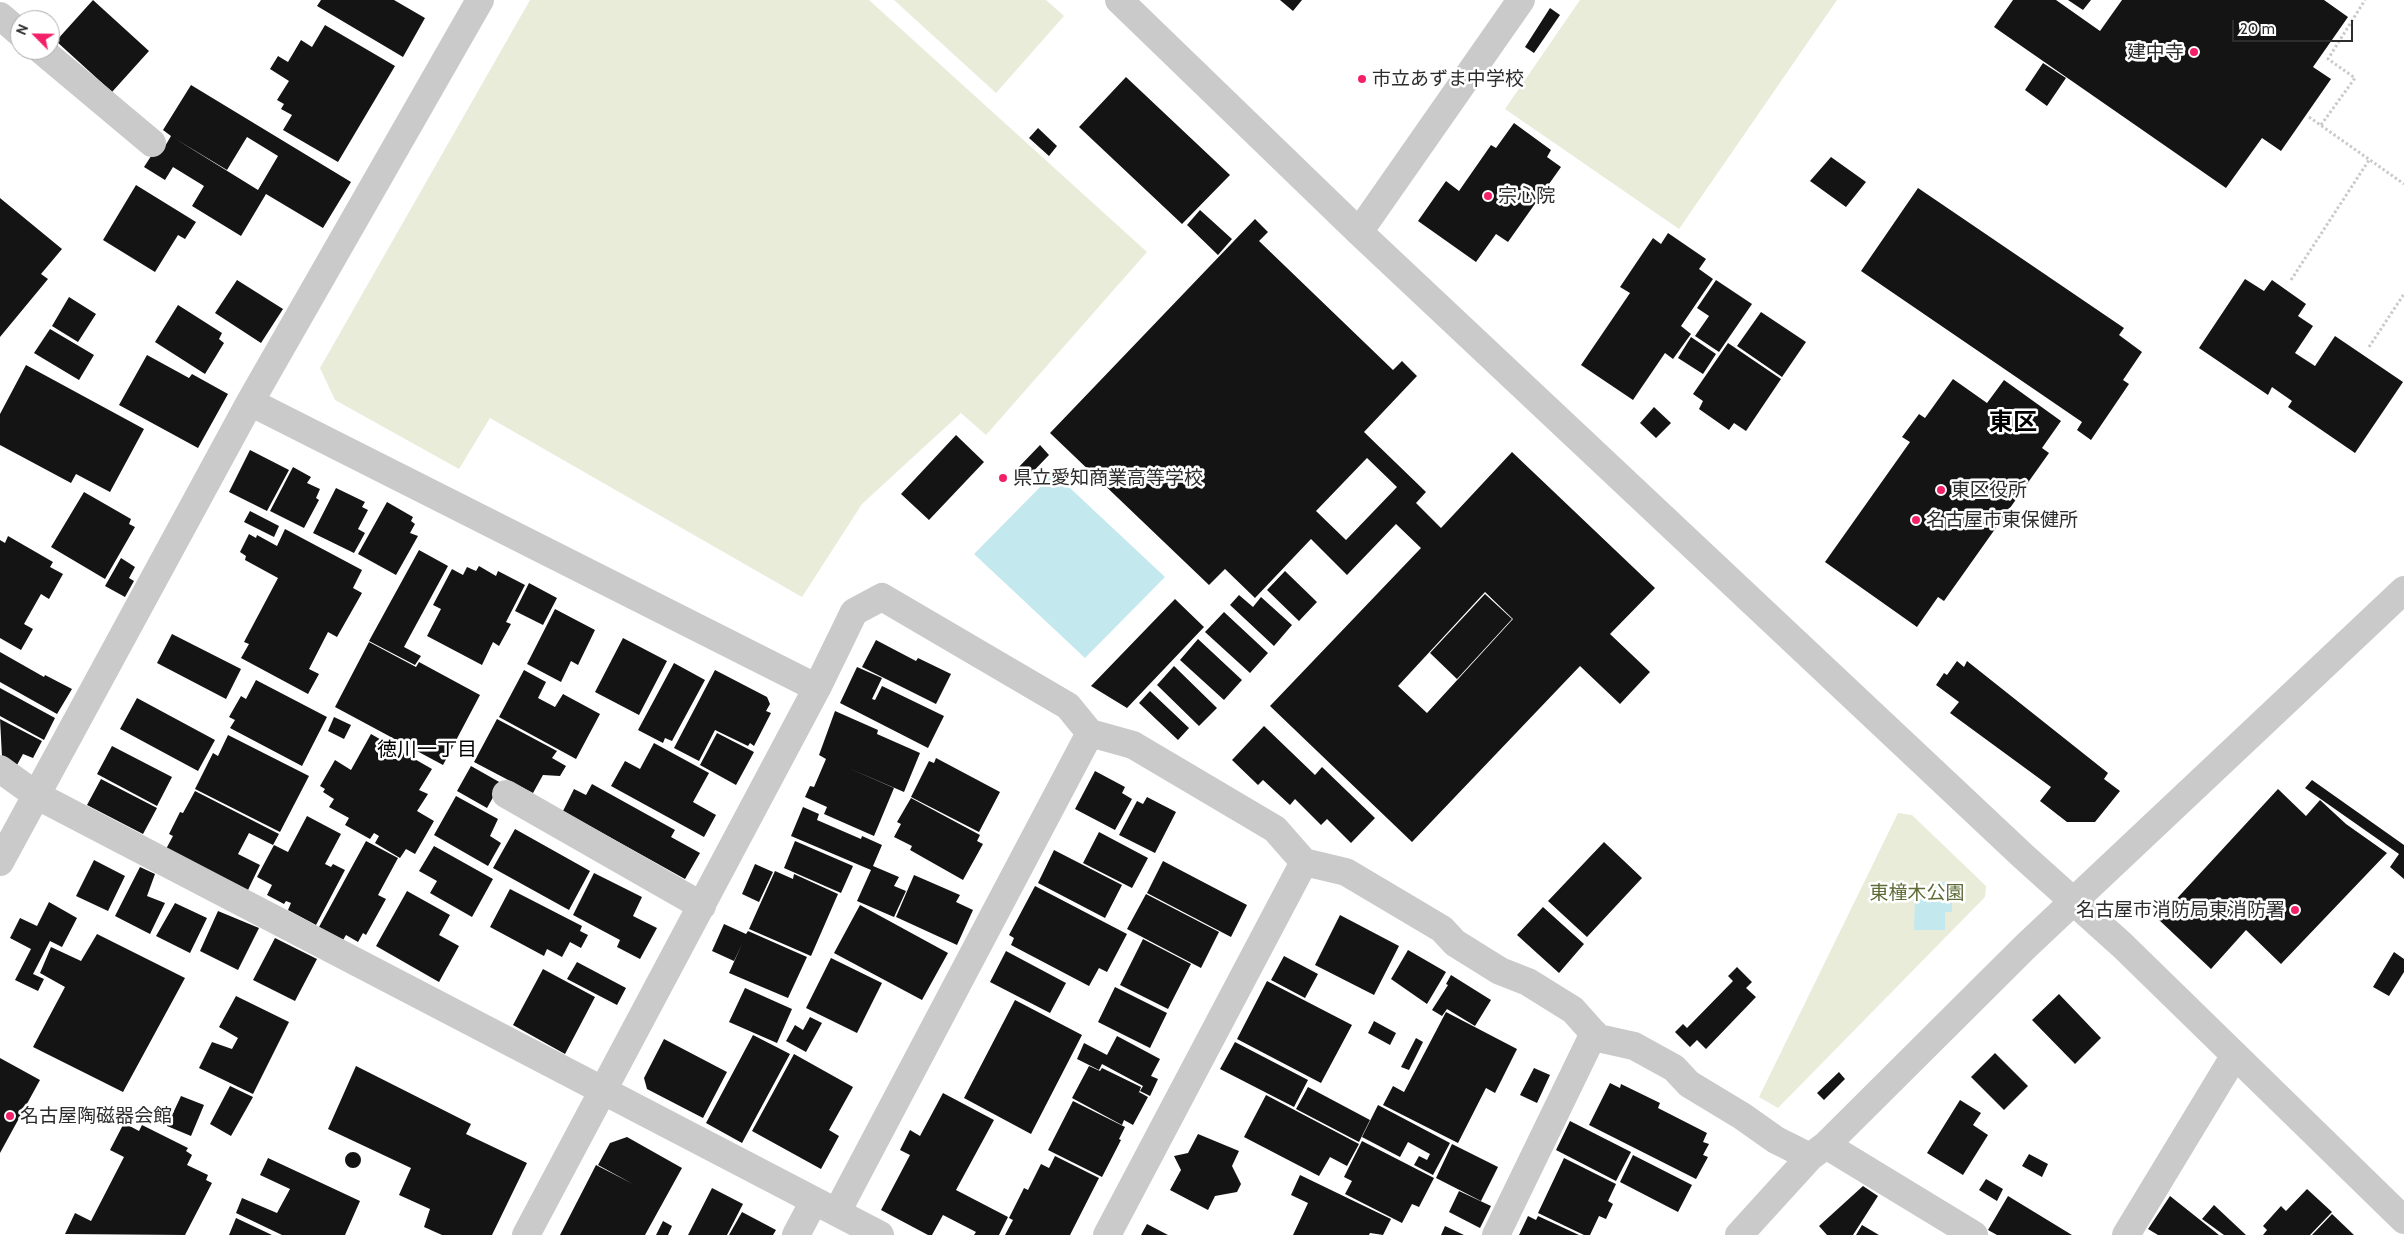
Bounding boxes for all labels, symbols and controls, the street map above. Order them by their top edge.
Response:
north arrow [10,10,60,60]
scale bar [2234,10,2355,42]
text: 20 m [2240,20,2275,38]
text: N [12,21,32,38]
place label: 建中寺 [2127,41,2184,63]
marker: 建中寺 [2188,46,2200,58]
place label: 市立あずま中学校 [1372,68,1524,90]
marker: 市立あずま中学校 [1356,73,1368,85]
place label: 宗心院 [1498,185,1555,207]
marker: 宗心院 [1482,190,1494,202]
district label: 東区 [1989,409,2037,437]
place label: 県立愛知商業高等学校 [1013,467,1203,489]
marker: 県立愛知商業高等学校 [997,472,1009,484]
place label: 東区役所 [1951,479,2027,501]
marker: 東区役所 [1935,484,1947,496]
place label: 名古屋市東保健所 [1926,509,2078,531]
marker: 名古屋市東保健所 [1910,514,1922,526]
district label: 徳川一丁目 [377,738,477,762]
park label: 東橦木公園 [1870,882,1964,904]
place label: 名古屋市消防局東消防署 [2076,899,2285,921]
marker: 名古屋市消防局東消防署 [2289,904,2301,916]
place label: 名古屋陶磁器会館 [20,1105,172,1127]
marker: 名古屋陶磁器会館 [4,1110,16,1122]

